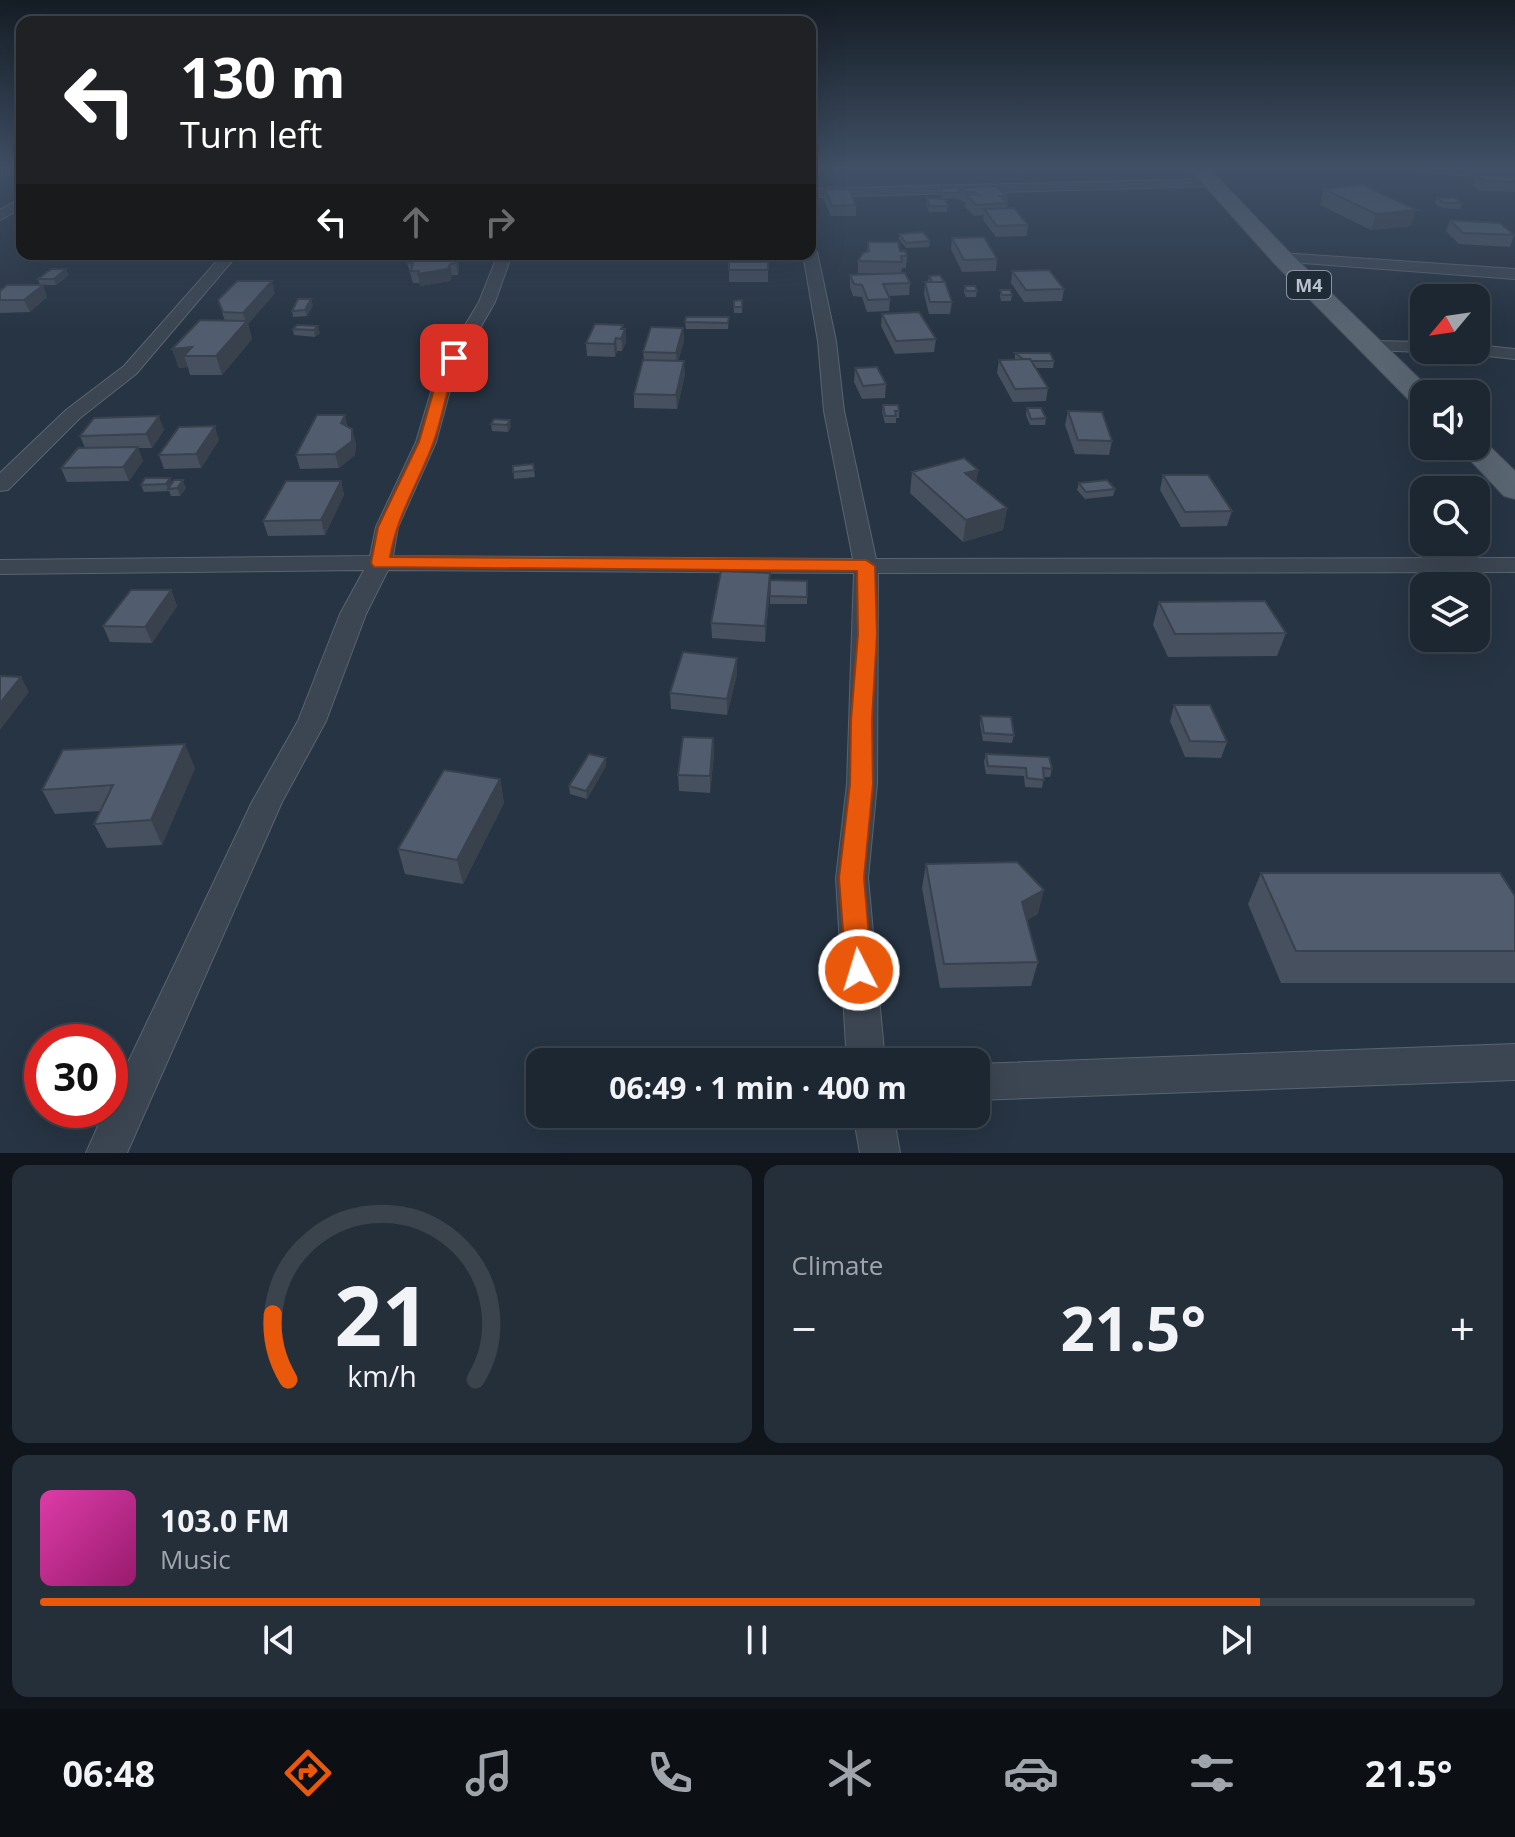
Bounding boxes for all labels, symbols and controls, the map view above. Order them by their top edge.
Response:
text: 130 m [180,38,346,114]
icon: left [48,48,152,152]
text: Turn left [180,110,322,159]
icon: left [310,200,354,244]
icon: ahead [394,200,438,244]
icon: right [478,200,522,244]
road number: M4 [1287,271,1331,299]
north arrow [1410,284,1490,364]
map controls [1410,284,1490,652]
pin [420,324,488,392]
icon: arrive [432,336,476,380]
button: sound [1410,380,1490,460]
button: search [1410,476,1490,556]
button: layers [1410,572,1490,652]
position arrow [817,928,901,1012]
speed limit sign: 30 [24,1024,128,1128]
text: 06:49 · 1 min · 400 m [609,1067,907,1108]
text: Climate [792,1247,883,1283]
text: 21 [334,1257,429,1370]
text: 21.5° [1060,1287,1206,1369]
text: − [792,1298,817,1358]
text: + [1450,1298,1475,1358]
text: km/h [347,1356,416,1395]
text: 103.0 FM [160,1500,290,1541]
text: Music [160,1541,231,1577]
icon: previous [257,1618,301,1662]
icon: pause [735,1618,779,1662]
icon: next [1214,1618,1258,1662]
icon: directions [280,1745,336,1801]
icon: music [461,1745,517,1801]
icon: phone [642,1745,698,1801]
icon: climate [822,1745,878,1801]
icon: car [1003,1745,1059,1801]
icon: filters [1184,1745,1240,1801]
text: 06:48 [62,1749,155,1798]
text: 21.5° [1365,1749,1452,1798]

